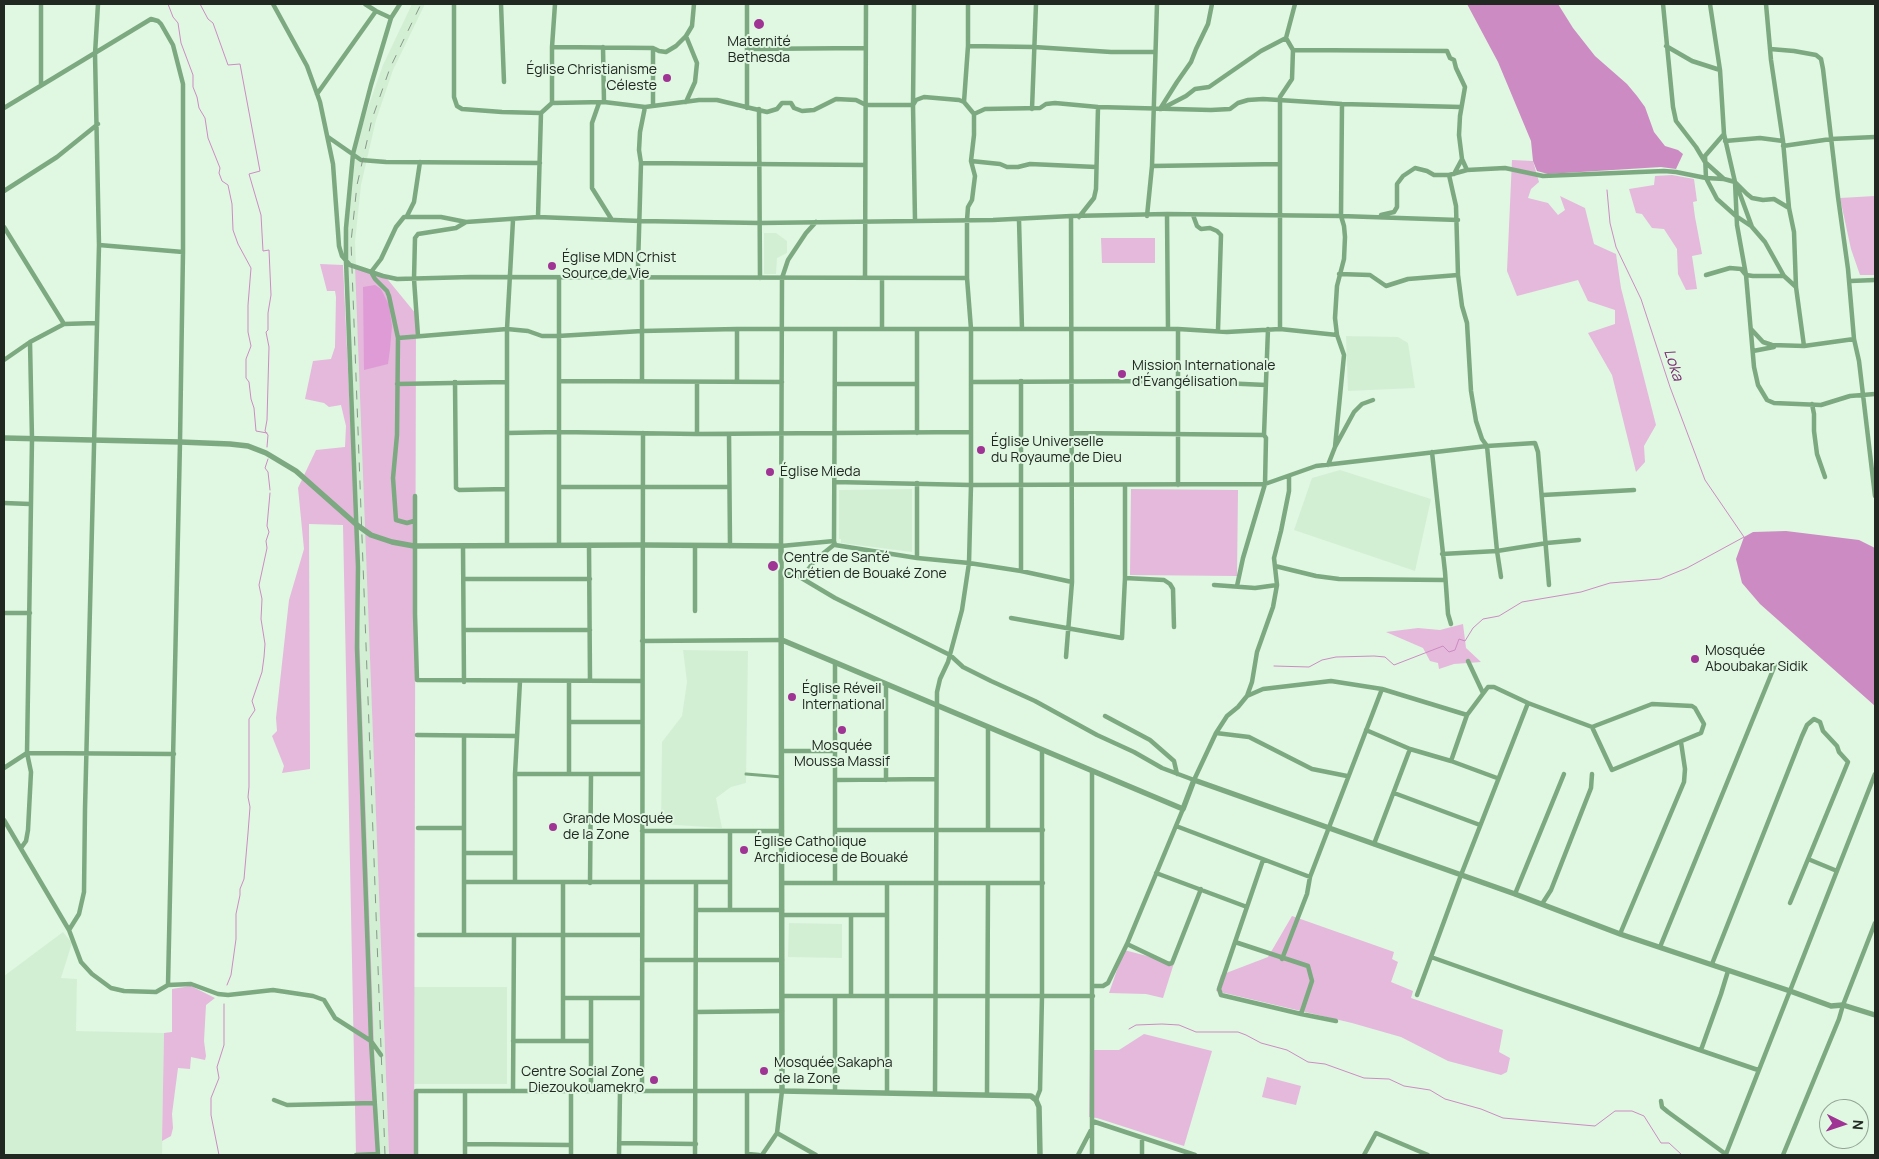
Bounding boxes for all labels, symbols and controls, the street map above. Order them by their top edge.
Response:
marker: Maternité Bethesda [752,17,766,31]
place label: Maternité Bethesda [727,34,791,66]
place label: Église Christianisme Céleste [526,62,657,94]
marker: Église Christianisme Céleste [661,72,673,84]
place label: Église MDN Crhist Source de Vie [562,250,676,282]
marker: Église MDN Crhist Source de Vie [546,260,558,272]
water label: Loka [1659,347,1687,383]
place label: Mission Internationale d'Évangélisation [1132,358,1275,391]
marker: Mission Internationale d'Évangélisation [1116,368,1128,380]
place label: Église Universelle du Royaume de Dieu [991,434,1122,467]
marker: Église Universelle du Royaume de Dieu [975,444,987,456]
place label: Église Mieda [780,464,860,480]
marker: Église Mieda [764,466,776,478]
place label: Centre de Santé Chrétien de Bouaké Zone [784,550,947,582]
marker: Centre de Santé Chrétien de Bouaké Zone [766,559,780,573]
place label: Mosquée Aboubakar Sidik [1705,643,1808,676]
marker: Mosquée Aboubakar Sidik [1689,653,1701,665]
place label: Église Réveil International [802,681,885,714]
marker: Église Réveil International [786,691,798,703]
marker: Mosquée Moussa Massif [836,724,848,736]
place label: Mosquée Moussa Massif [794,738,890,770]
place label: Grande Mosquée de la Zone [563,811,673,844]
marker: Grande Mosquée de la Zone [547,821,559,833]
place label: Église Catholique Archidiocese de Bouaké [754,834,908,866]
marker: Église Catholique Archidiocese de Bouaké [738,844,750,856]
place label: Mosquée Sakapha de la Zone [774,1055,893,1088]
place label: Centre Social Zone Diezoukouamekro [521,1064,644,1096]
marker: Mosquée Sakapha de la Zone [758,1065,770,1077]
marker: Centre Social Zone Diezoukouamekro [648,1074,660,1086]
north arrow [1819,1099,1869,1149]
text: N [1849,1119,1868,1131]

